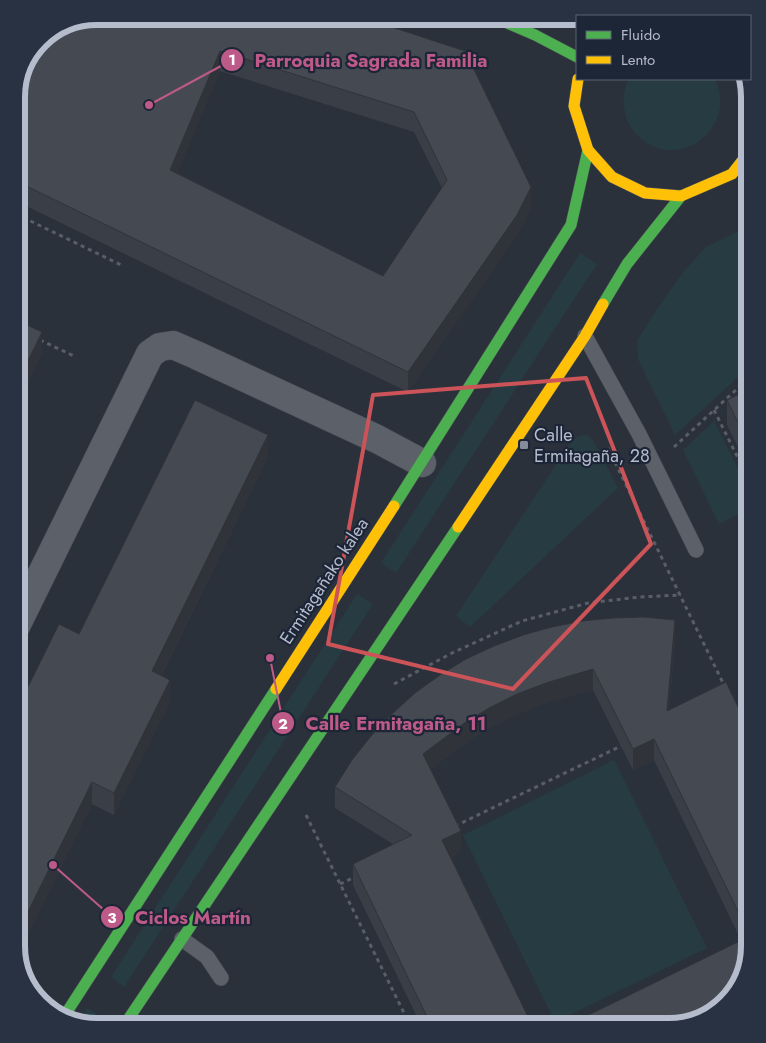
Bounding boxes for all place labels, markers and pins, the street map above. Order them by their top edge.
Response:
callout: Parroquia Sagrada Familia [219,43,497,77]
place label: Calle Ermitagaña, 28 [534,422,650,469]
marker: Calle Ermitagaña, 28 [518,439,530,451]
callout: Calle Ermitagaña, 11 [270,706,496,740]
callout: Ciclos Martín [100,900,261,934]

